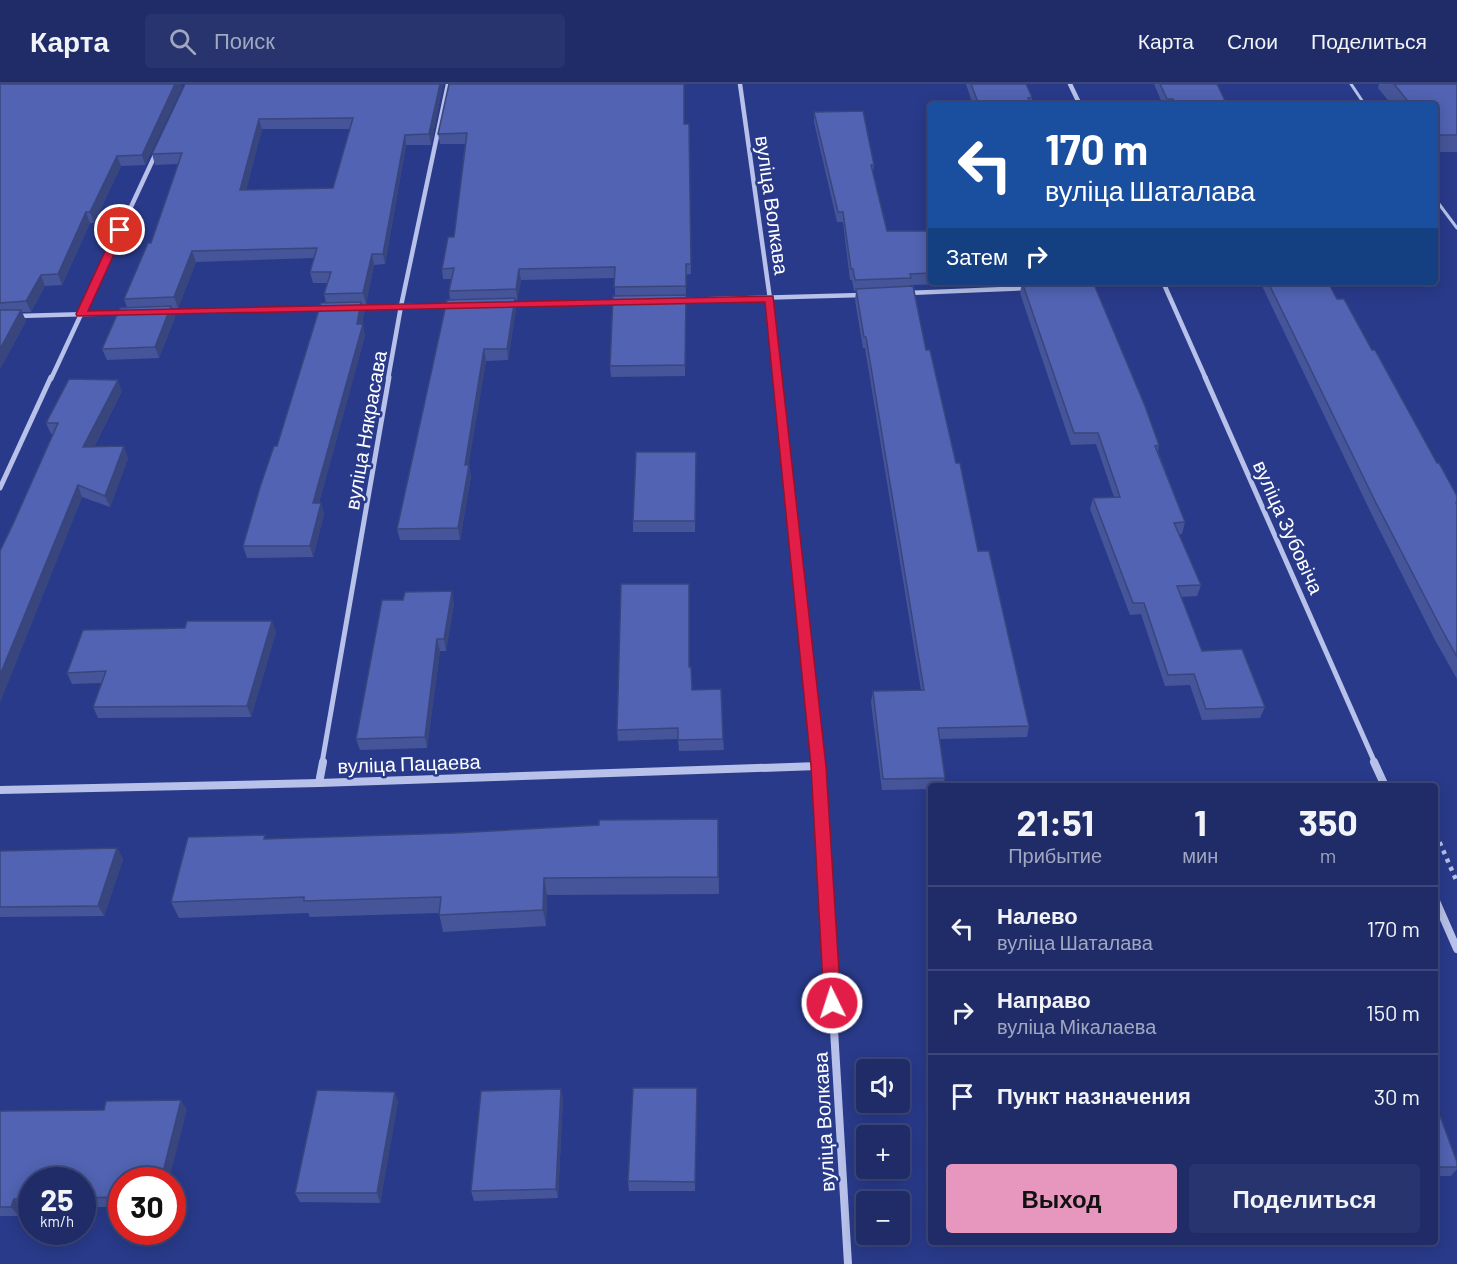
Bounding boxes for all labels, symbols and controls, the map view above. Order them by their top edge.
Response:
search box [145,14,565,68]
text: Карта [30,24,109,58]
icon: search [166,25,199,58]
text: Поиск [214,27,275,53]
text: Карта [1138,28,1194,53]
text: Слои [1227,28,1278,53]
text: Поделиться [1311,28,1427,53]
text: 170 m [1045,123,1148,173]
icon: left [946,126,1024,204]
street label: вуліца Волкава [751,134,795,277]
text: вуліца Шаталава [1045,174,1255,206]
pin [94,204,145,255]
icon: arrive [103,213,136,246]
icon: right [1020,240,1053,273]
text: Затем [946,243,1008,269]
street label: вуліца Някрасава [339,348,391,512]
street label: вуліца Зубовіча [1249,456,1330,598]
street label: вуліца Пацаева [337,748,482,777]
text: 21:51 [1016,800,1094,843]
text: 1 [1194,800,1207,843]
text: 350 [1298,800,1358,843]
text: Прибытие [1008,843,1102,867]
text: мин [1182,843,1218,867]
text: m [1320,843,1336,867]
text: Налево [997,902,1078,928]
icon: left [946,912,979,945]
text: 170 m [1367,915,1420,941]
text: вуліца Шаталава [997,930,1153,954]
position arrow [800,971,864,1035]
text: Направо [997,986,1091,1012]
icon: right [946,996,979,1029]
text: 150 m [1366,999,1420,1025]
text: вуліца Мікалаева [997,1014,1156,1038]
street label: вуліца Волкава [807,1051,839,1193]
map controls [856,1059,910,1245]
button: sound [856,1059,910,1113]
icon: arrive [946,1080,979,1113]
text: Пункт назначения [997,1082,1191,1108]
text: 30 m [1374,1083,1420,1109]
button: + [856,1125,910,1179]
button: Выход [946,1164,1177,1233]
button: Поделиться [1189,1164,1420,1233]
speed limit sign: 30 [108,1167,186,1245]
text: 25 [41,1181,73,1217]
button: − [856,1191,910,1245]
text: km/h [40,1212,74,1230]

